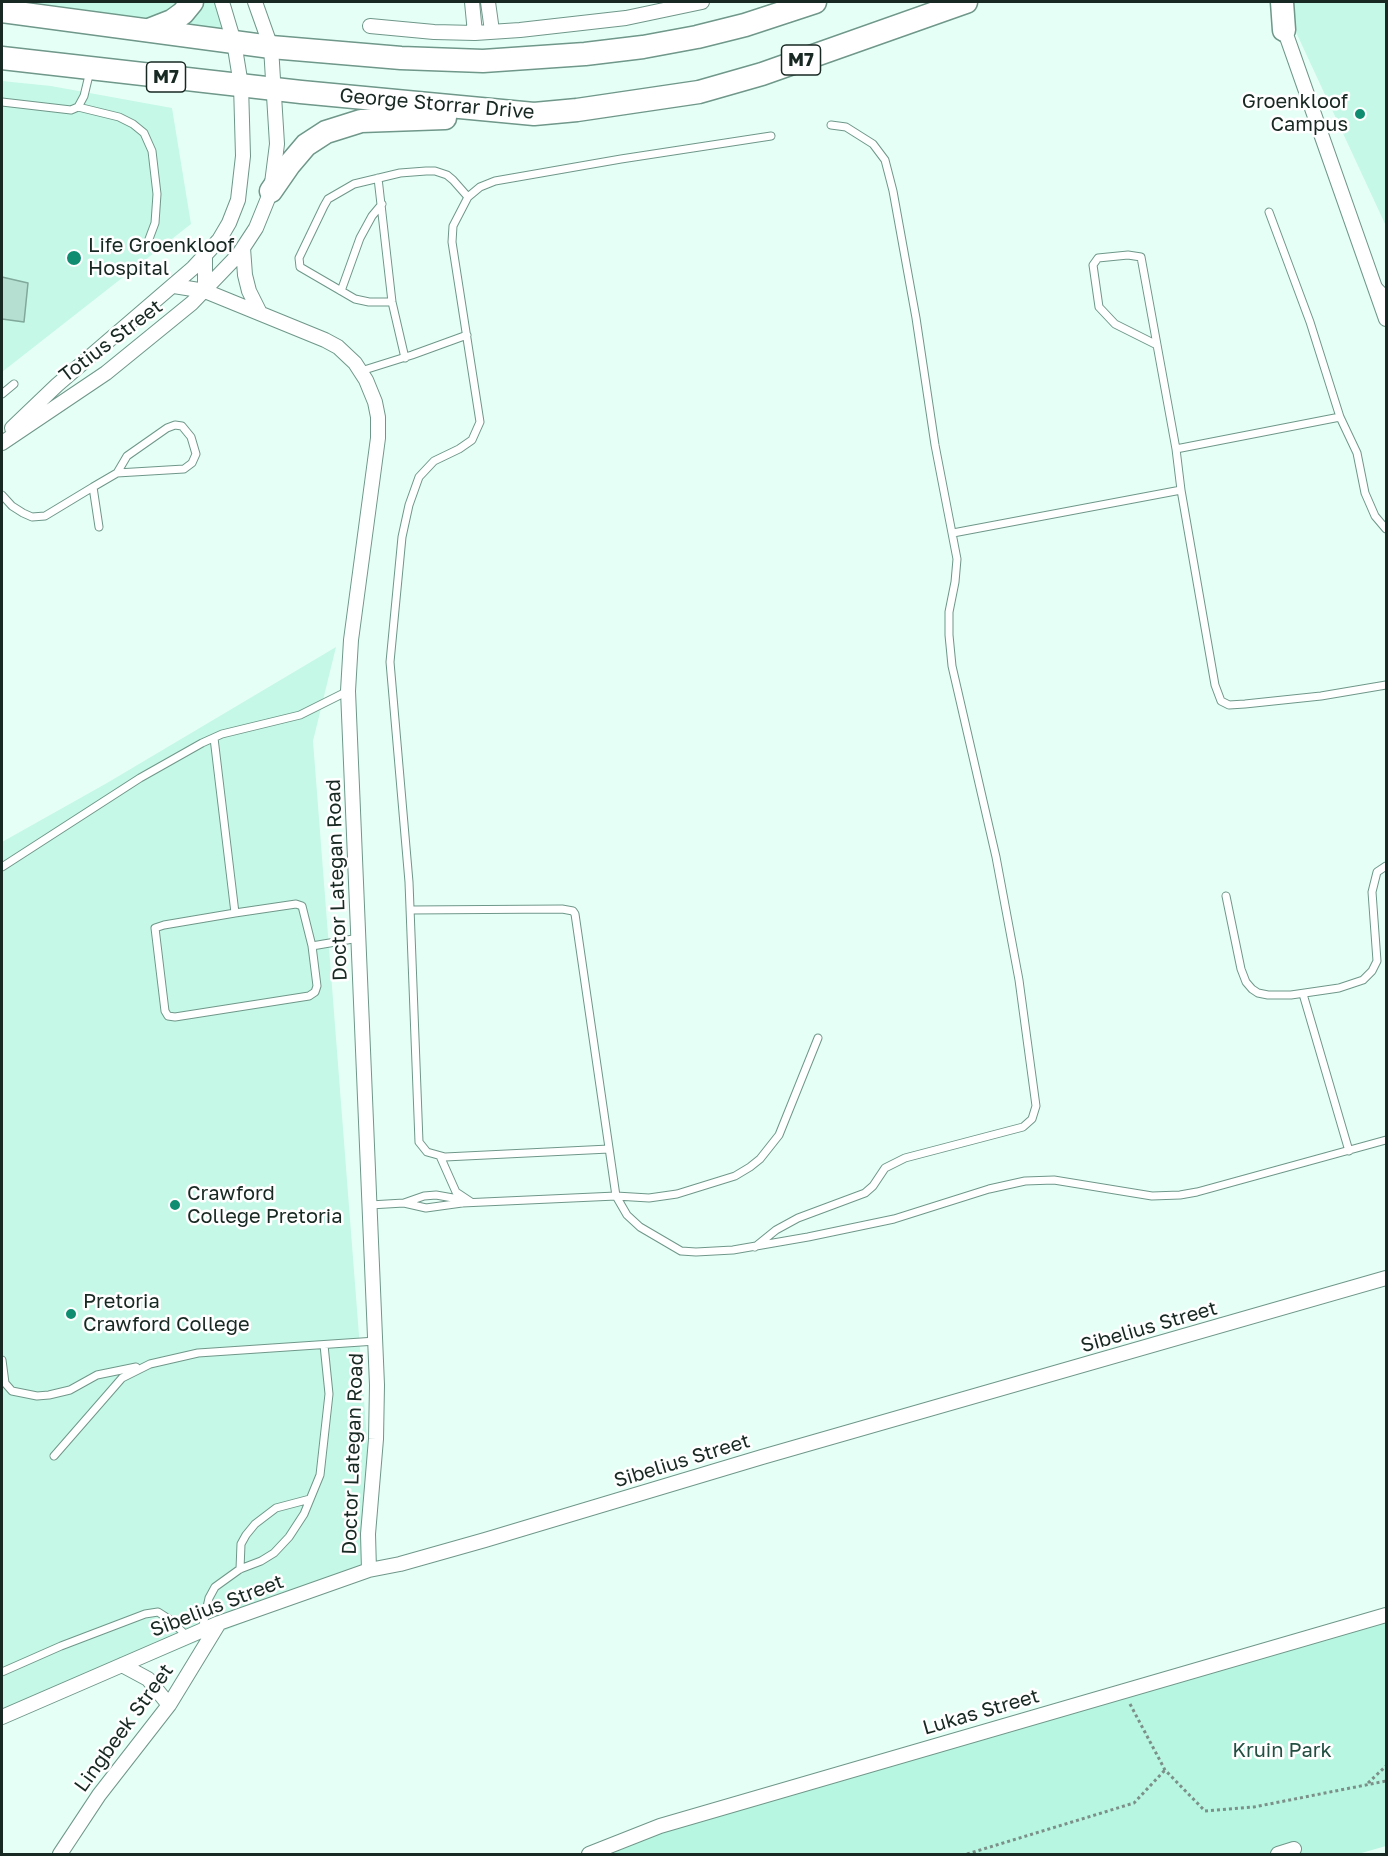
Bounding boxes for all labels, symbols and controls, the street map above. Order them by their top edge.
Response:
road number: M7 [782,45,820,75]
road number: M7 [146,62,186,92]
street label: George Storrar Drive [338,84,536,124]
place label: Groenkloof Campus [1242,90,1348,137]
marker: Groenkloof Campus [1353,107,1367,121]
place label: Life Groenkloof Hospital [88,234,235,281]
marker: Life Groenkloof Hospital [65,249,83,267]
street label: Totius Street [55,294,167,388]
street label: Doctor Lategan Road [321,779,353,981]
place label: Crawford College Pretoria [187,1182,342,1229]
marker: Crawford College Pretoria [168,1198,182,1212]
place label: Pretoria Crawford College [83,1290,250,1337]
street label: Sibelius Street [1078,1296,1220,1358]
marker: Pretoria Crawford College [64,1307,78,1321]
street label: Doctor Lategan Road [337,1353,369,1555]
street label: Sibelius Street [611,1429,753,1493]
street label: Sibelius Street [147,1570,287,1642]
street label: Lingbeek Street [70,1659,178,1797]
street label: Lukas Street [920,1684,1042,1740]
park label: Kruin Park [1232,1739,1332,1763]

